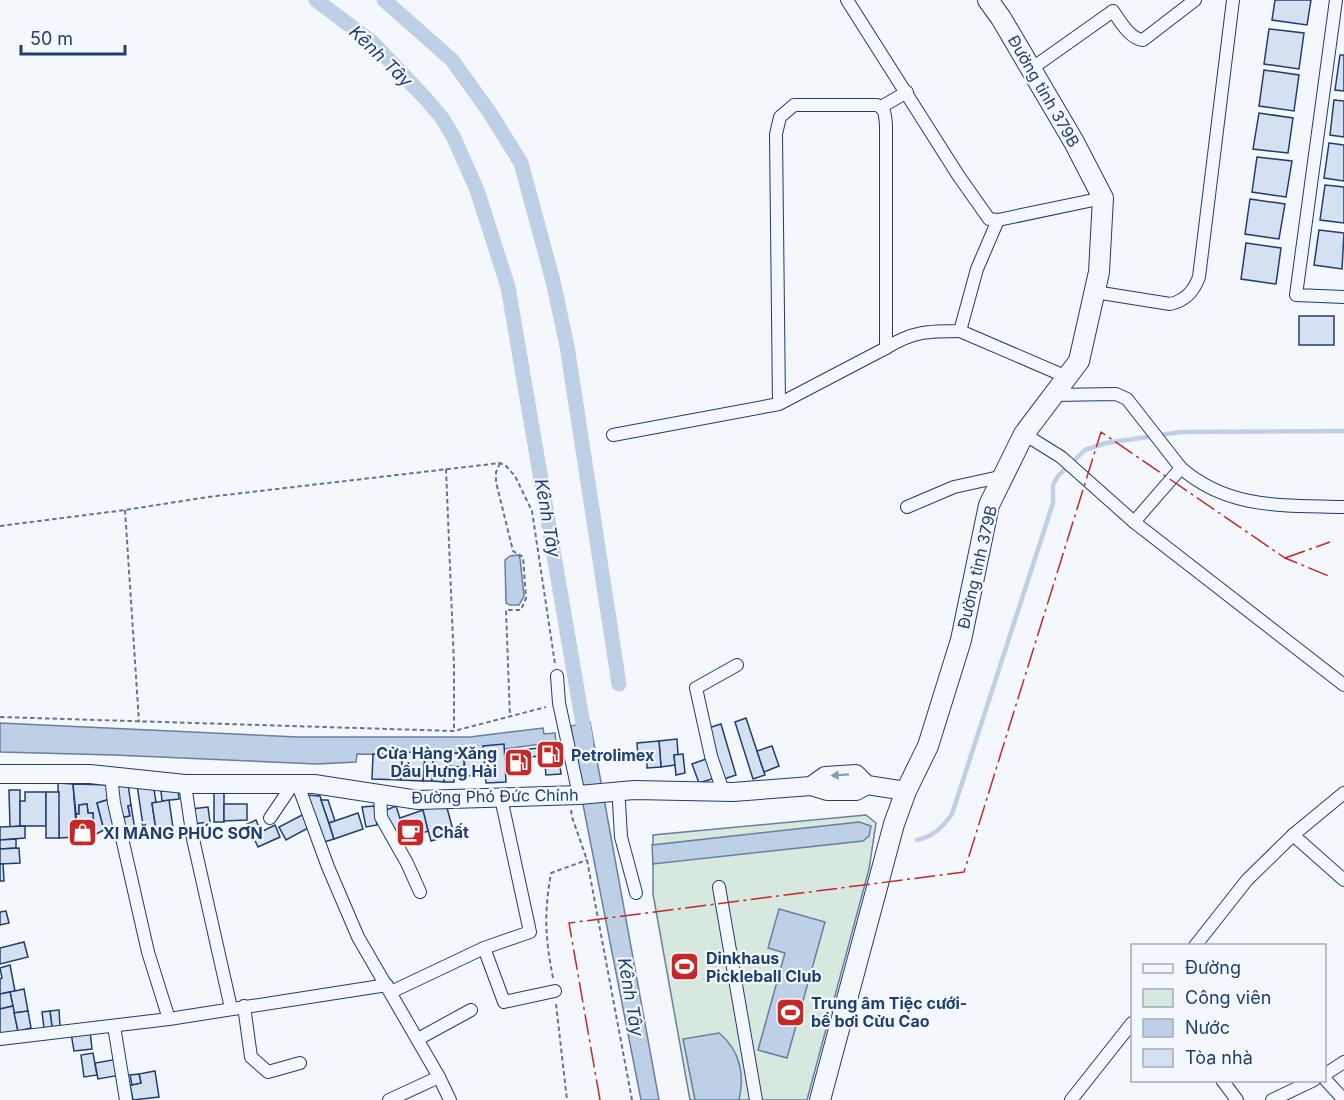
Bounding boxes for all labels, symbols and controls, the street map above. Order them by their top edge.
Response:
scale bar [21,18,124,56]
water label: Kênh Tây [345,21,417,92]
text: 50 m [30,28,73,49]
street label: Đường tỉnh 379B [1004,31,1084,151]
water label: Kênh Tây [531,477,565,560]
street label: Đường tỉnh 379B [953,503,1001,631]
fuel station icon: Petrolimex [534,739,566,771]
place label: Cửa Hàng Xăng Dầu Hưng Hải [376,743,497,781]
place label: Petrolimex [571,745,654,765]
fuel station icon: Cửa Hàng Xăng Dầu Hưng Hải [502,746,534,778]
one-way arrow [831,770,850,780]
street label: Đường Phó Đức Chính [411,785,579,807]
cafe icon: Chất [395,816,427,848]
shop icon: XI MĂNG PHÚC SƠN [66,817,98,849]
place label: Chất [432,822,469,842]
place label: XI MĂNG PHÚC SƠN [103,823,263,843]
legend [1131,944,1326,1082]
place label: Dinkhaus Pickleball Club [706,948,821,986]
sports icon: Dinkhaus Pickleball Club [669,951,701,983]
water label: Kênh Tây [614,956,648,1039]
text: Đường [1185,957,1241,978]
text: Công viên [1185,987,1271,1008]
place label: Trung âm Tiệc cưới- bể bơi Cửu Cao [811,993,967,1031]
sports icon: Trung âm Tiệc cưới- bể bơi Cửu Cao [774,996,806,1028]
text: Nước [1185,1017,1230,1038]
text: Tòa nhà [1185,1047,1253,1068]

